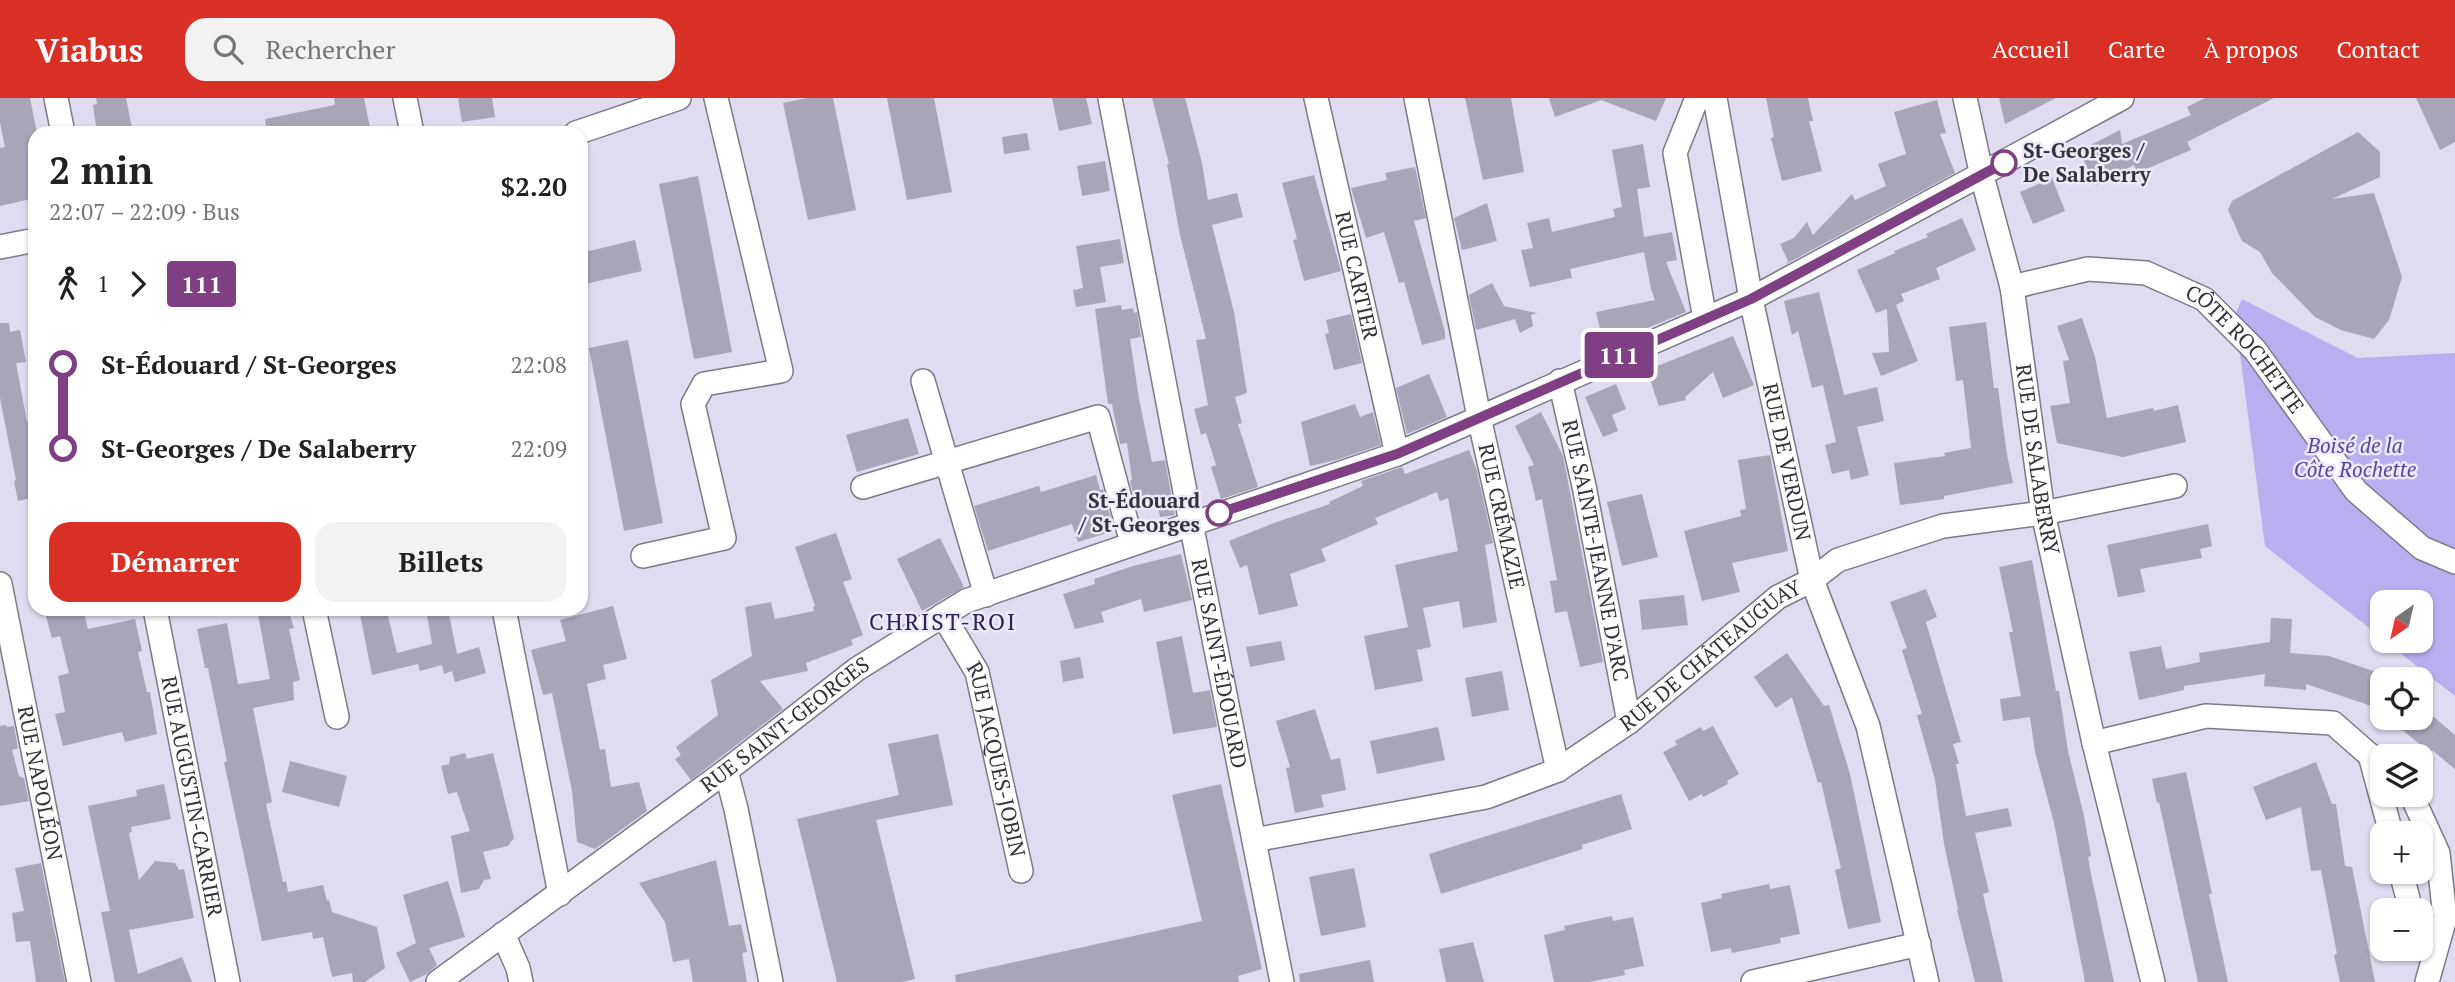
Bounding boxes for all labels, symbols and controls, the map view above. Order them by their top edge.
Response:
search box [185,18,675,81]
text: Viabus [35,28,143,71]
icon: search [209,30,247,68]
text: Rechercher [265,32,395,66]
text: Accueil [1992,33,2070,65]
text: Carte [2108,33,2165,65]
text: À propos [2203,33,2299,65]
text: Contact [2337,33,2420,65]
place label: St-Georges / De Salaberry [2023,136,2151,188]
text: 2 min [49,145,153,195]
marker: St-Georges / De Salaberry [1991,150,2017,176]
text: $2.20 [501,169,567,203]
text: 22:07 – 22:09 · Bus [49,196,240,227]
street label: RUE CARTIER [1329,208,1386,343]
icon: walk [49,265,87,303]
icon: forward [119,265,157,303]
text: 1 [97,268,109,299]
text: 111 [181,268,222,300]
street label: CÔTE ROCHETTE [2182,278,2311,419]
line badge: 111 [1579,332,1659,378]
text: 111 [1599,339,1639,371]
text: St-Édouard / St-Georges [101,347,397,381]
text: 22:08 [510,349,567,380]
street label: RUE DE SALABERRY [2010,362,2067,558]
street label: RUE DE VERDUN [1757,380,1818,543]
street label: RUE SAINTE-JEANNE D'ARC [1556,417,1636,683]
text: St-Georges / De Salaberry [101,431,416,465]
park label: Boisé de la Côte Rochette [2294,431,2417,483]
text: 22:09 [510,433,567,464]
street label: RUE CRÉMAZIE [1472,441,1532,592]
place label: St-Édouard / St-Georges [1078,486,1200,538]
marker: St-Édouard / St-Georges [1206,500,1232,526]
button: Démarrer [49,522,301,602]
button: Billets [315,522,567,602]
street label: RUE SAINT-ÉDOUARD [1185,556,1254,771]
street label: RUE DE CHÂTEAUGUAY [1614,572,1806,737]
north arrow [2370,590,2432,653]
map controls [2370,590,2433,961]
district label: CHRIST-ROI [869,606,1017,637]
street label: RUE SAINT-GEORGES [694,650,874,798]
street label: RUE JACQUES-JOBIN [961,656,1032,859]
button: locate [2370,667,2433,730]
street label: RUE AUGUSTIN-CARRIER [155,673,230,920]
street label: RUE NAPOLÉON [11,703,70,863]
button: layers [2370,744,2433,807]
button: + [2370,821,2433,884]
button: − [2370,898,2433,961]

